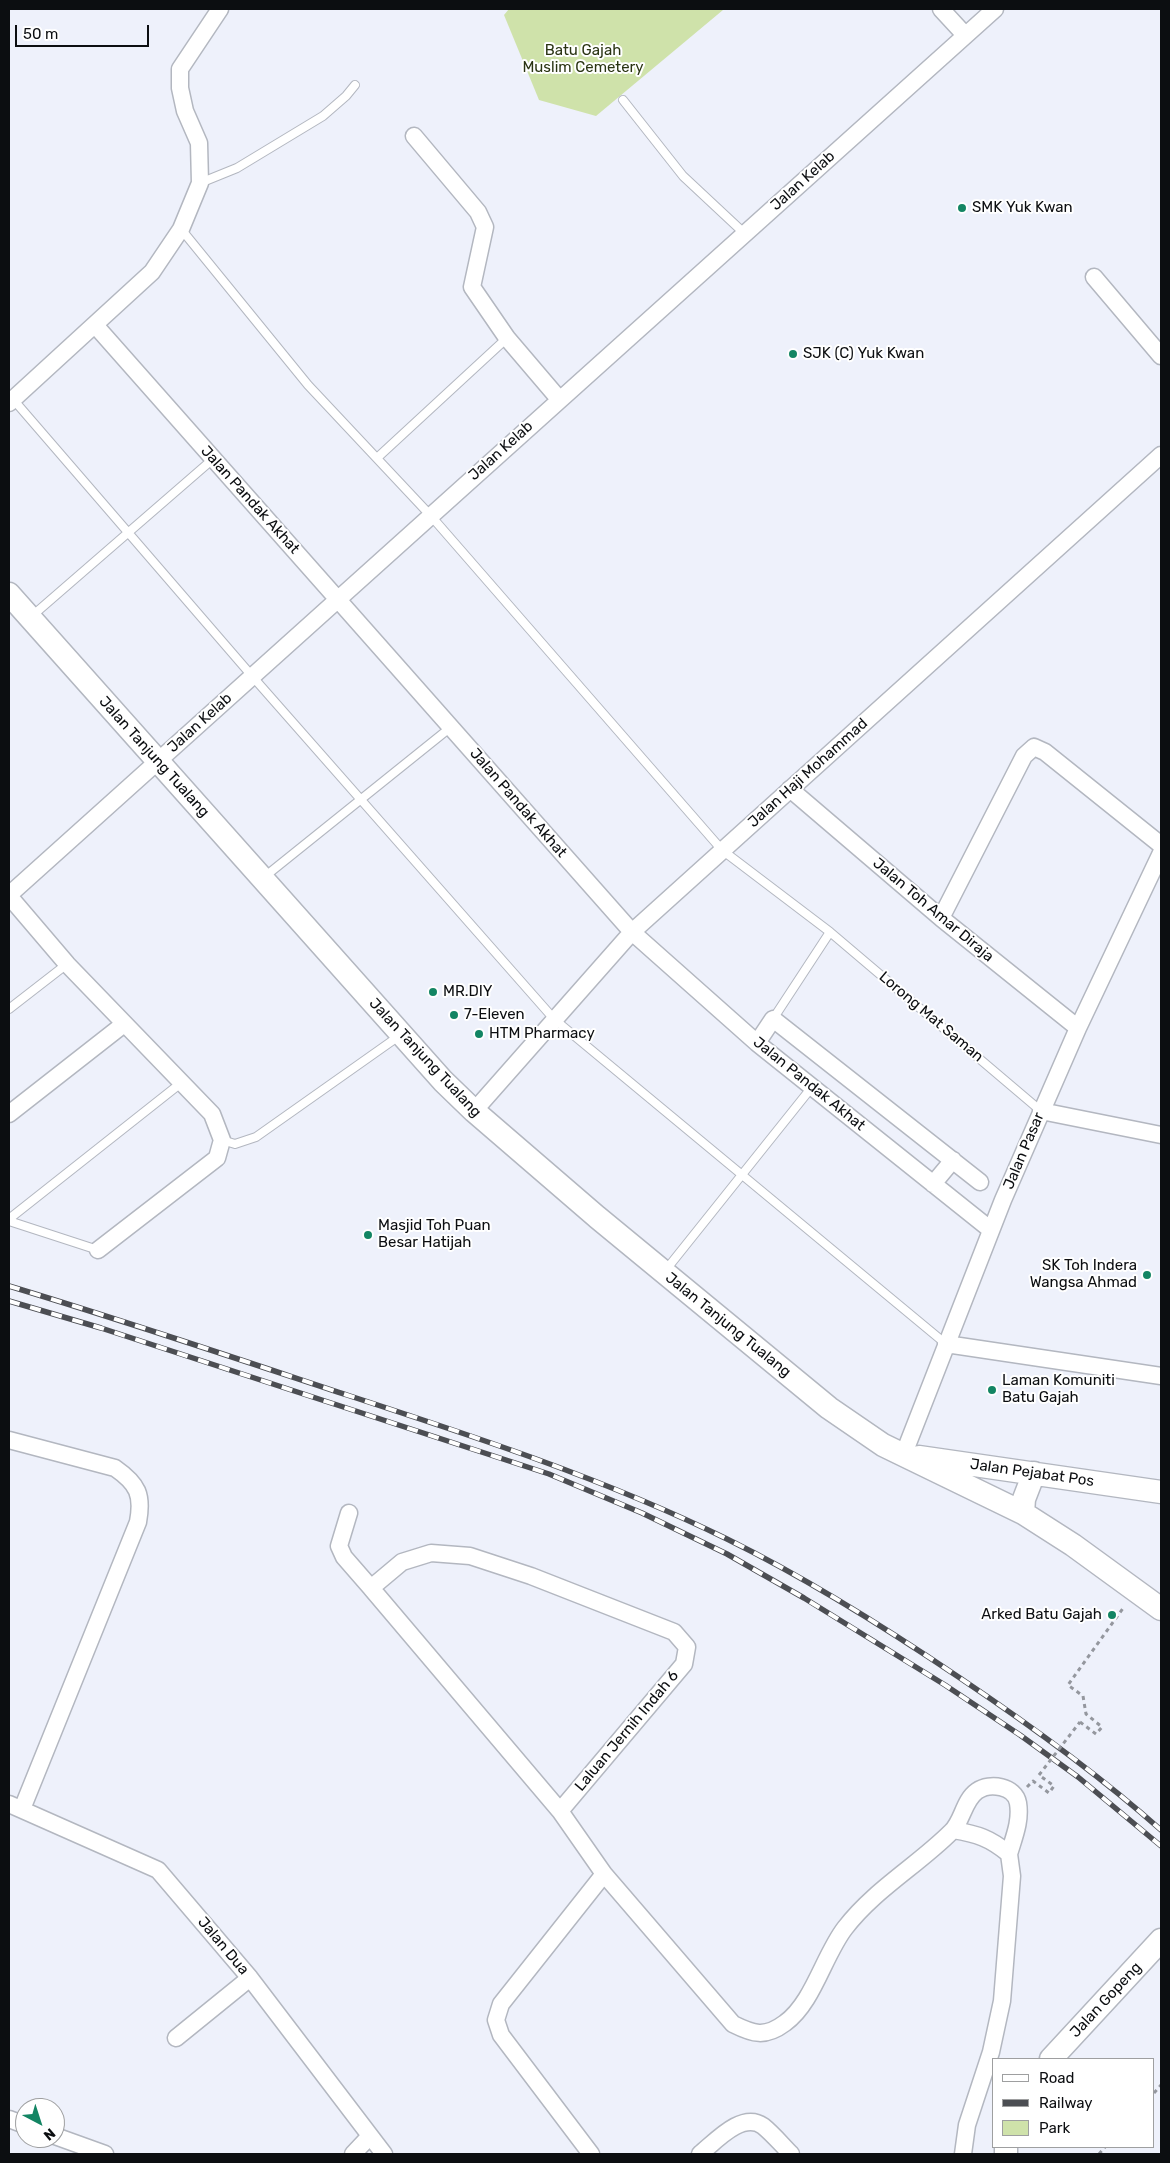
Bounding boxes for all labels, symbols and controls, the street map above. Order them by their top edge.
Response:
scale bar [18,15,151,47]
text: 50 m [23,25,58,43]
park label: Batu Gajah Muslim Cemetery [522,42,644,77]
street label: Jalan Kelab [767,147,839,215]
place label: SMK Yuk Kwan [972,199,1073,217]
marker: SMK Yuk Kwan [956,202,968,214]
place label: SJK (C) Yuk Kwan [803,345,924,363]
marker: SJK (C) Yuk Kwan [787,348,799,360]
street label: Jalan Kelab [465,417,537,485]
street label: Jalan Pandak Akhat [197,442,303,558]
street label: Jalan Kelab [164,689,236,757]
street label: Jalan Tanjung Tualang [95,693,213,821]
street label: Jalan Haji Mohammad [745,715,871,831]
street label: Jalan Pandak Akhat [466,745,570,861]
street label: Jalan Toh Amar Diraja [869,854,997,966]
street label: Lorong Mat Saman [875,968,987,1066]
place label: MR.DIY [443,983,493,1001]
marker: MR.DIY [427,986,439,998]
street label: Jalan Tanjung Tualang [365,995,485,1121]
place label: 7-Eleven [464,1006,525,1024]
marker: 7-Eleven [448,1009,460,1021]
place label: HTM Pharmacy [489,1025,595,1043]
marker: HTM Pharmacy [473,1028,485,1040]
street label: Jalan Pandak Akhat [749,1033,869,1135]
street label: Jalan Pasar [1000,1110,1048,1192]
place label: Masjid Toh Puan Besar Hatijah [378,1217,491,1252]
marker: Masjid Toh Puan Besar Hatijah [362,1229,374,1241]
place label: SK Toh Indera Wangsa Ahmad [1030,1257,1137,1292]
street label: Jalan Tanjung Tualang [662,1269,794,1381]
marker: SK Toh Indera Wangsa Ahmad [1141,1269,1153,1281]
place label: Laman Komuniti Batu Gajah [1002,1372,1115,1407]
marker: Laman Komuniti Batu Gajah [986,1384,998,1396]
street label: Jalan Pejabat Pos [969,1455,1095,1491]
place label: Arked Batu Gajah [981,1606,1102,1624]
marker: Arked Batu Gajah [1106,1609,1118,1621]
street label: Laluan Jernih Indah 6 [571,1667,683,1795]
street label: Jalan Dua [194,1913,252,1979]
street label: Jalan Gopeng [1066,1959,1146,2041]
legend [992,2058,1155,2148]
text: Road [1039,2069,1075,2087]
text: Railway [1039,2094,1093,2112]
north arrow [15,2098,65,2148]
text: Park [1039,2119,1070,2137]
text: N [40,2124,59,2144]

